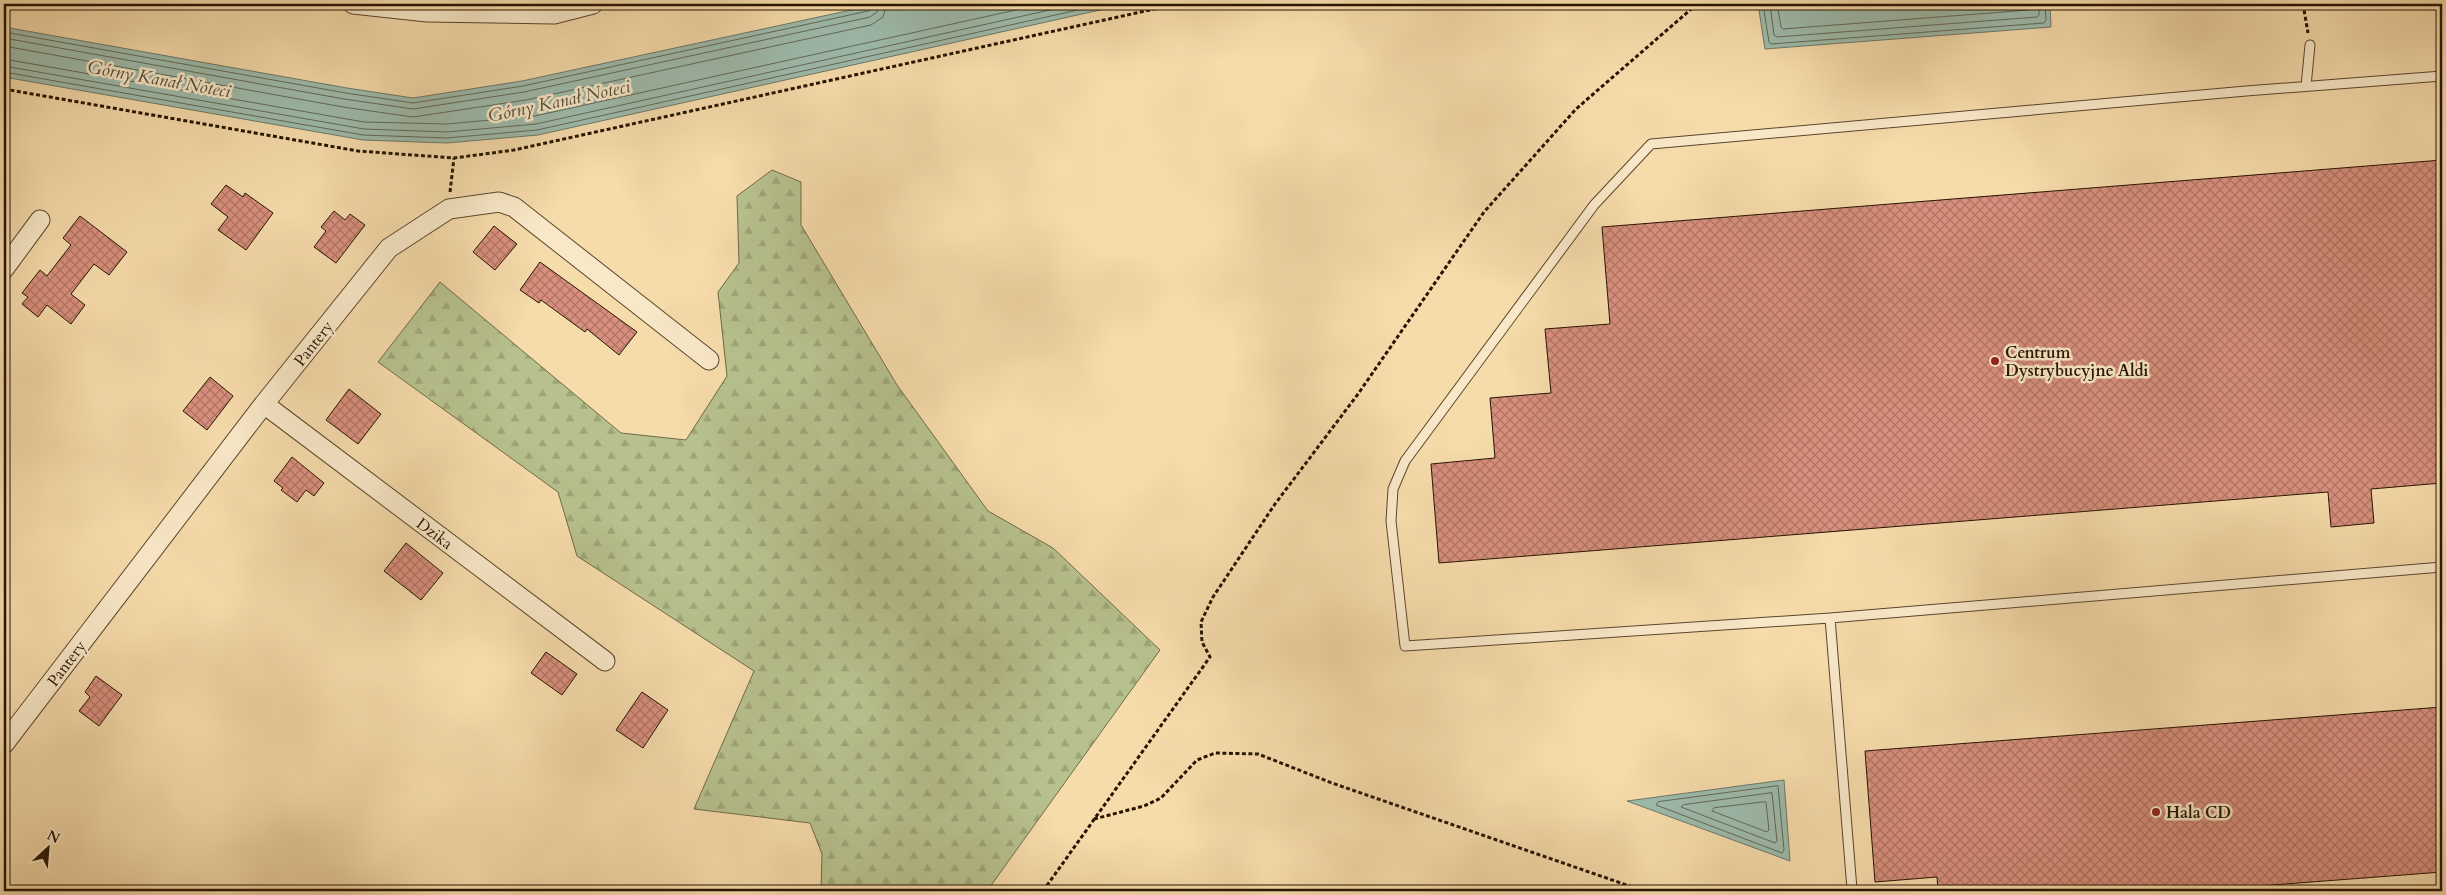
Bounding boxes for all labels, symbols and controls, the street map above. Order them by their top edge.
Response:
water label: Górny Kanał Noteci [85,55,233,105]
water label: Górny Kanał Noteci [486,74,634,129]
street label: Pantery [289,316,339,371]
place label: Centrum Dystrybucyjne Aldi [2005,342,2148,382]
marker: Centrum Dystrybucyjne Aldi [1989,355,2001,367]
street label: Dzika [412,513,457,555]
street label: Pantery [42,636,92,691]
place label: Hala CD [2166,802,2231,824]
marker: Hala CD [2150,806,2162,818]
north arrow [22,822,72,872]
text: N [44,826,63,848]

